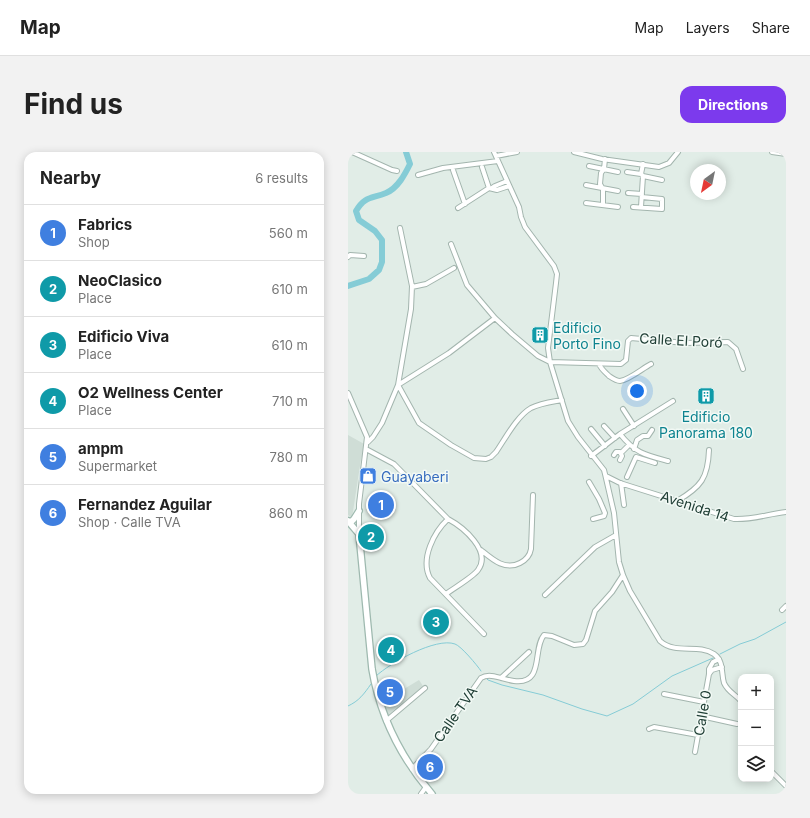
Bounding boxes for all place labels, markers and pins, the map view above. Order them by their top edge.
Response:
place label: Edificio Porto Fino [553,319,621,352]
building icon: Edificio Porto Fino [530,325,550,345]
building icon: Edificio Panorama 180 [696,386,716,406]
place label: Edificio Panorama 180 [659,408,753,441]
shop icon: Guayaberi [358,466,378,486]
place label: Guayaberi [381,468,449,485]
pin: 1 [368,490,394,520]
pin: 2 [358,522,384,552]
pin: 3 [423,607,449,637]
pin: 4 [378,635,404,665]
pin: 5 [377,677,403,707]
pin: 6 [417,752,443,782]

